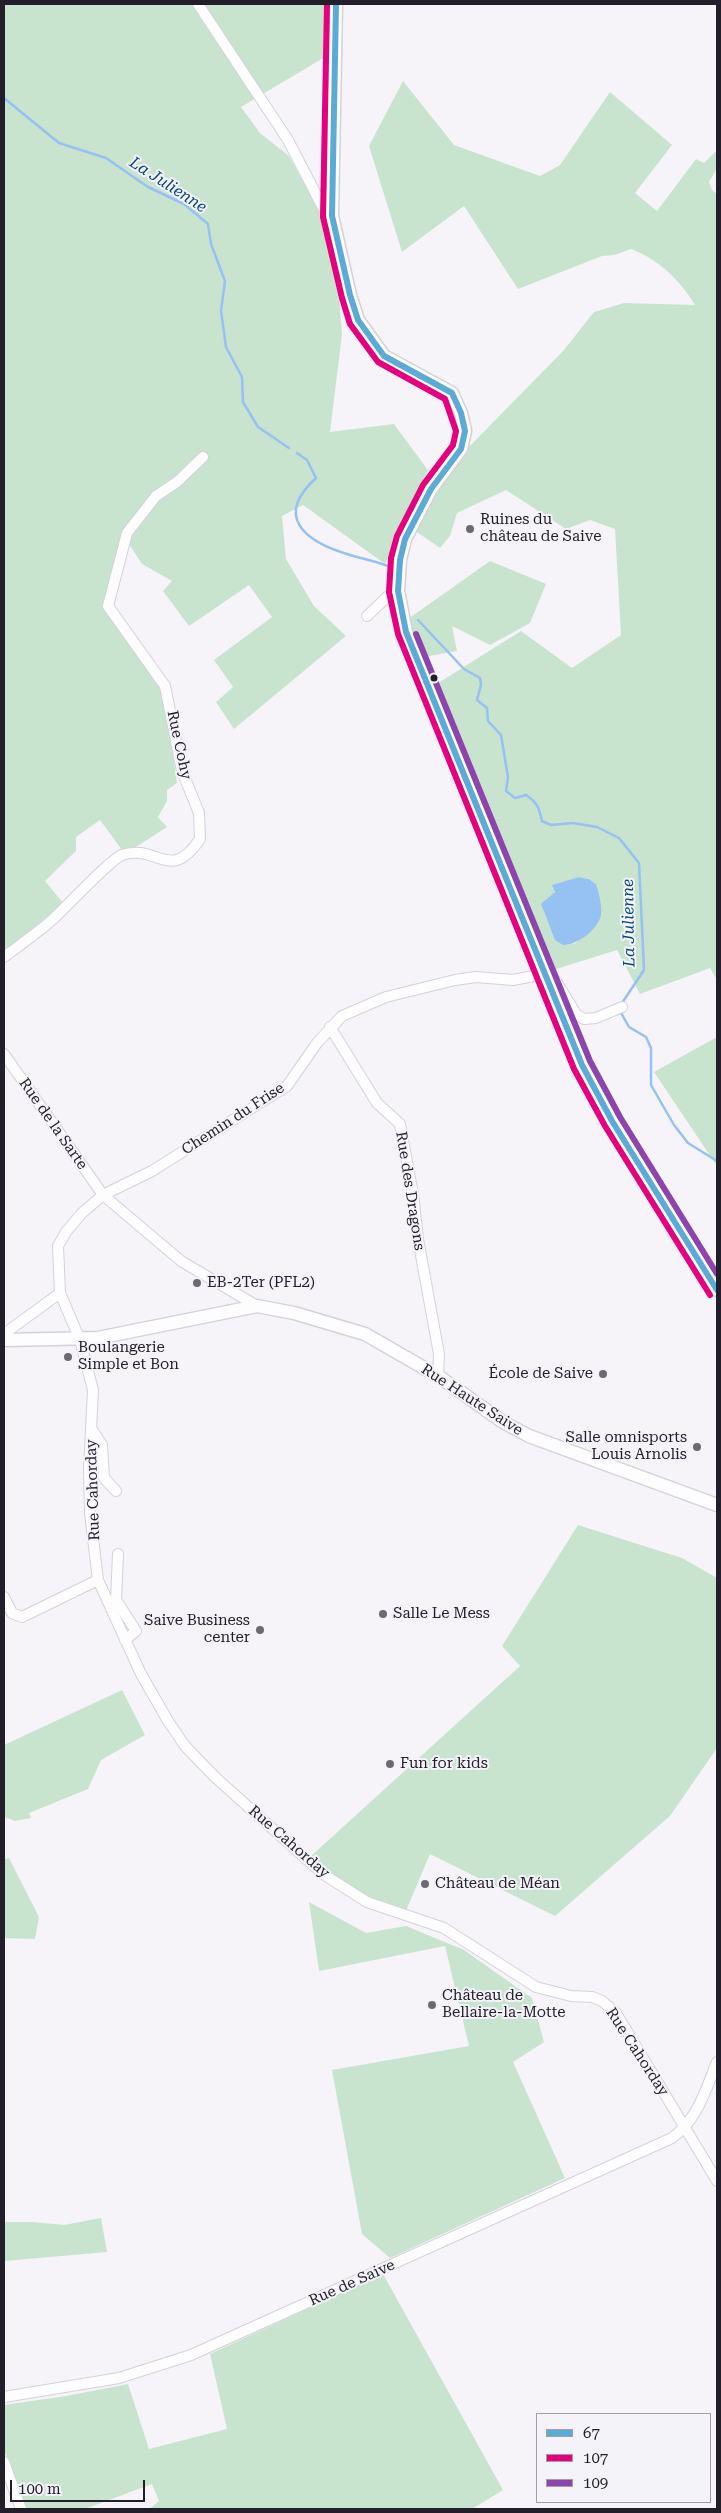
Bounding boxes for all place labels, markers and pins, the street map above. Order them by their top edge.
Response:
place label: Ruines du château de Saive [480,511,601,546]
marker: Ruines du château de Saive [464,523,476,535]
unlabelled marker [429,673,439,683]
place label: EB-2Ter (PFL2) [207,1274,315,1292]
marker: EB-2Ter (PFL2) [191,1277,203,1289]
place label: Boulangerie Simple et Bon [78,1339,179,1374]
marker: Boulangerie Simple et Bon [62,1351,74,1363]
place label: École de Saive [488,1365,593,1383]
marker: École de Saive [597,1368,609,1380]
place label: Salle omnisports Louis Arnolis [566,1429,687,1464]
marker: Salle omnisports Louis Arnolis [691,1441,703,1453]
place label: Salle Le Mess [393,1605,490,1623]
marker: Salle Le Mess [377,1608,389,1620]
place label: Saive Business center [144,1612,250,1647]
marker: Saive Business center [254,1624,266,1636]
place label: Fun for kids [400,1755,488,1773]
marker: Fun for kids [384,1758,396,1770]
place label: Château de Méan [435,1875,560,1893]
marker: Château de Méan [419,1878,431,1890]
place label: Château de Bellaire-la-Motte [442,1987,565,2022]
marker: Château de Bellaire-la-Motte [426,1999,438,2011]

